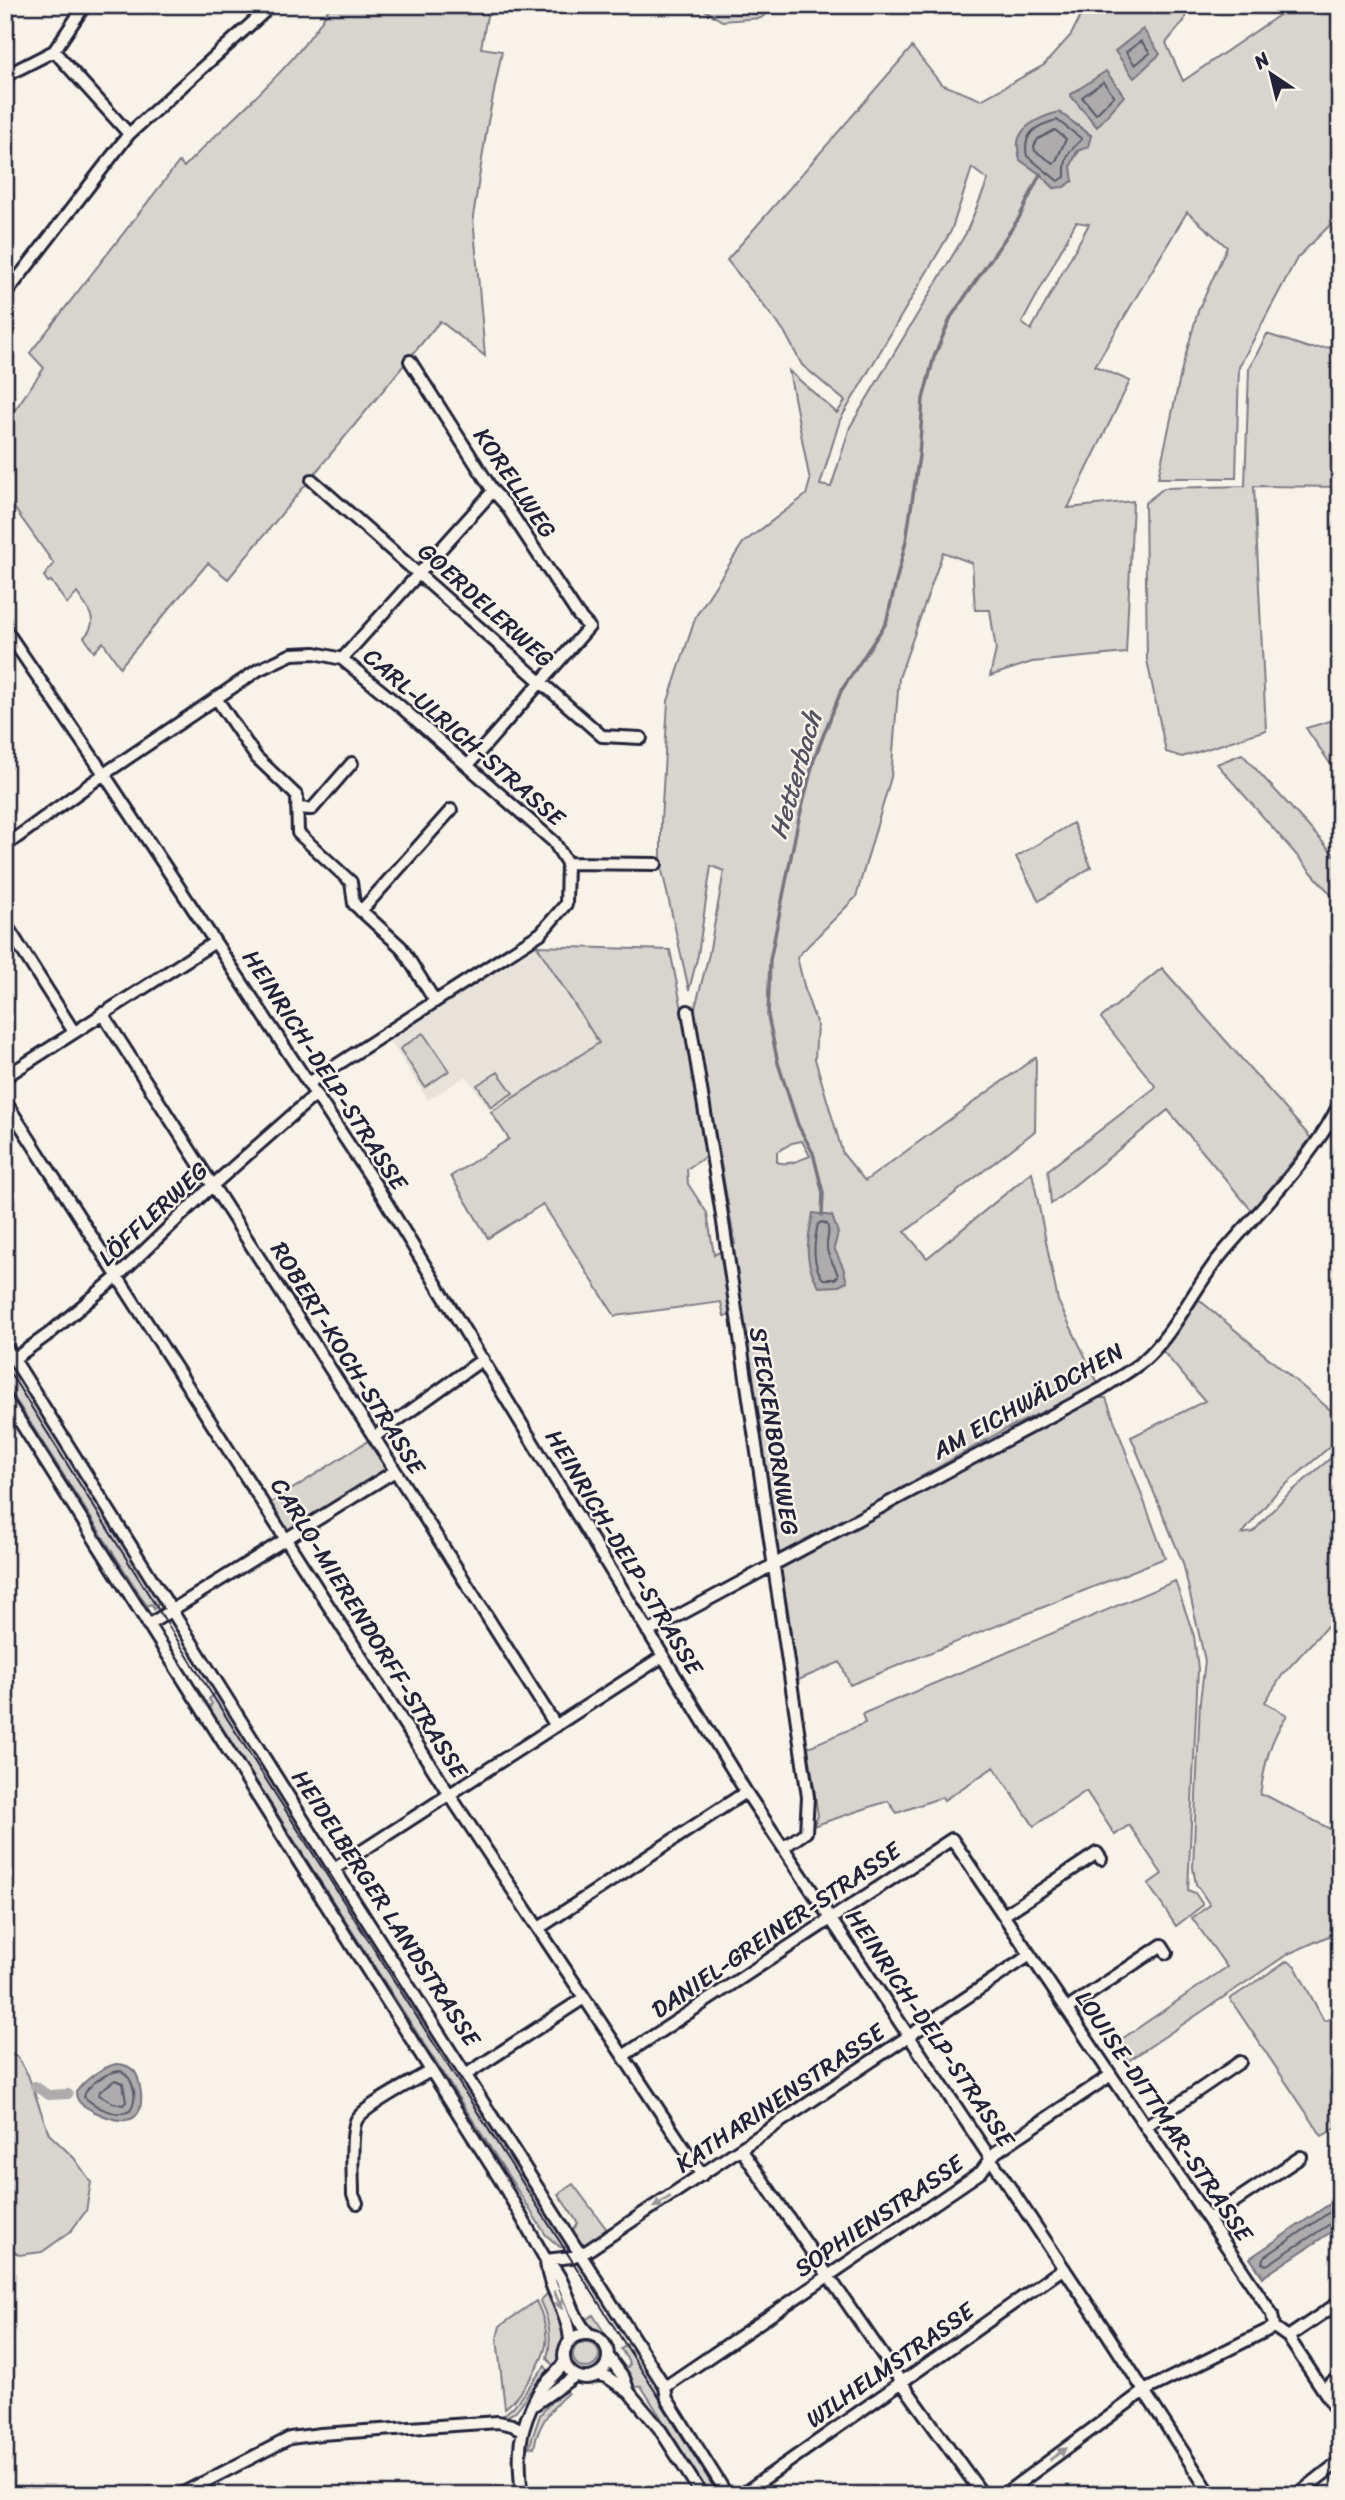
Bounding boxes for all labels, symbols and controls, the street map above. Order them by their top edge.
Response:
north arrow [1236,38,1306,108]
text: N [1246,43,1277,78]
street label: KORELLWEG [462,418,568,548]
street label: GOERDELERWEG [408,532,564,678]
street label: CARL-ULRICH-STRASSE [353,637,576,838]
water label: Hetterbach [755,704,836,844]
street label: HEINRICH-DELP-STRASSE [231,941,420,1201]
street label: LÖFFLERWEG [88,1151,218,1277]
street label: ROBERT-KOCH-STRASSE [259,1233,438,1484]
street label: STECKENBORNWEG [737,1324,811,1538]
street label: AM EICHWÄLDCHEN [923,1331,1132,1472]
street label: HEINRICH-DELP-STRASSE [534,1421,715,1685]
street label: CARLO-MIERENDORFF-STRASSE [259,1469,480,1788]
street label: HEIDELBERGER LANDSTRASSE [280,1761,493,2057]
street label: DANIEL-GREINER-STRASSE [642,1829,911,2030]
street label: HEINRICH-DELP-STRASSE [834,1900,1027,2158]
street label: LOUISE-DITTMAR-STRASSE [1064,1981,1265,2252]
street label: KATHARINENSTRASSE [666,2011,895,2184]
street label: SOPHIENSTRASSE [785,2142,974,2289]
one-way arrow [653,2195,671,2209]
one-way arrow [553,2289,564,2310]
street label: WILHELMSTRASSE [797,2290,985,2439]
one-way arrow [1049,2448,1067,2462]

